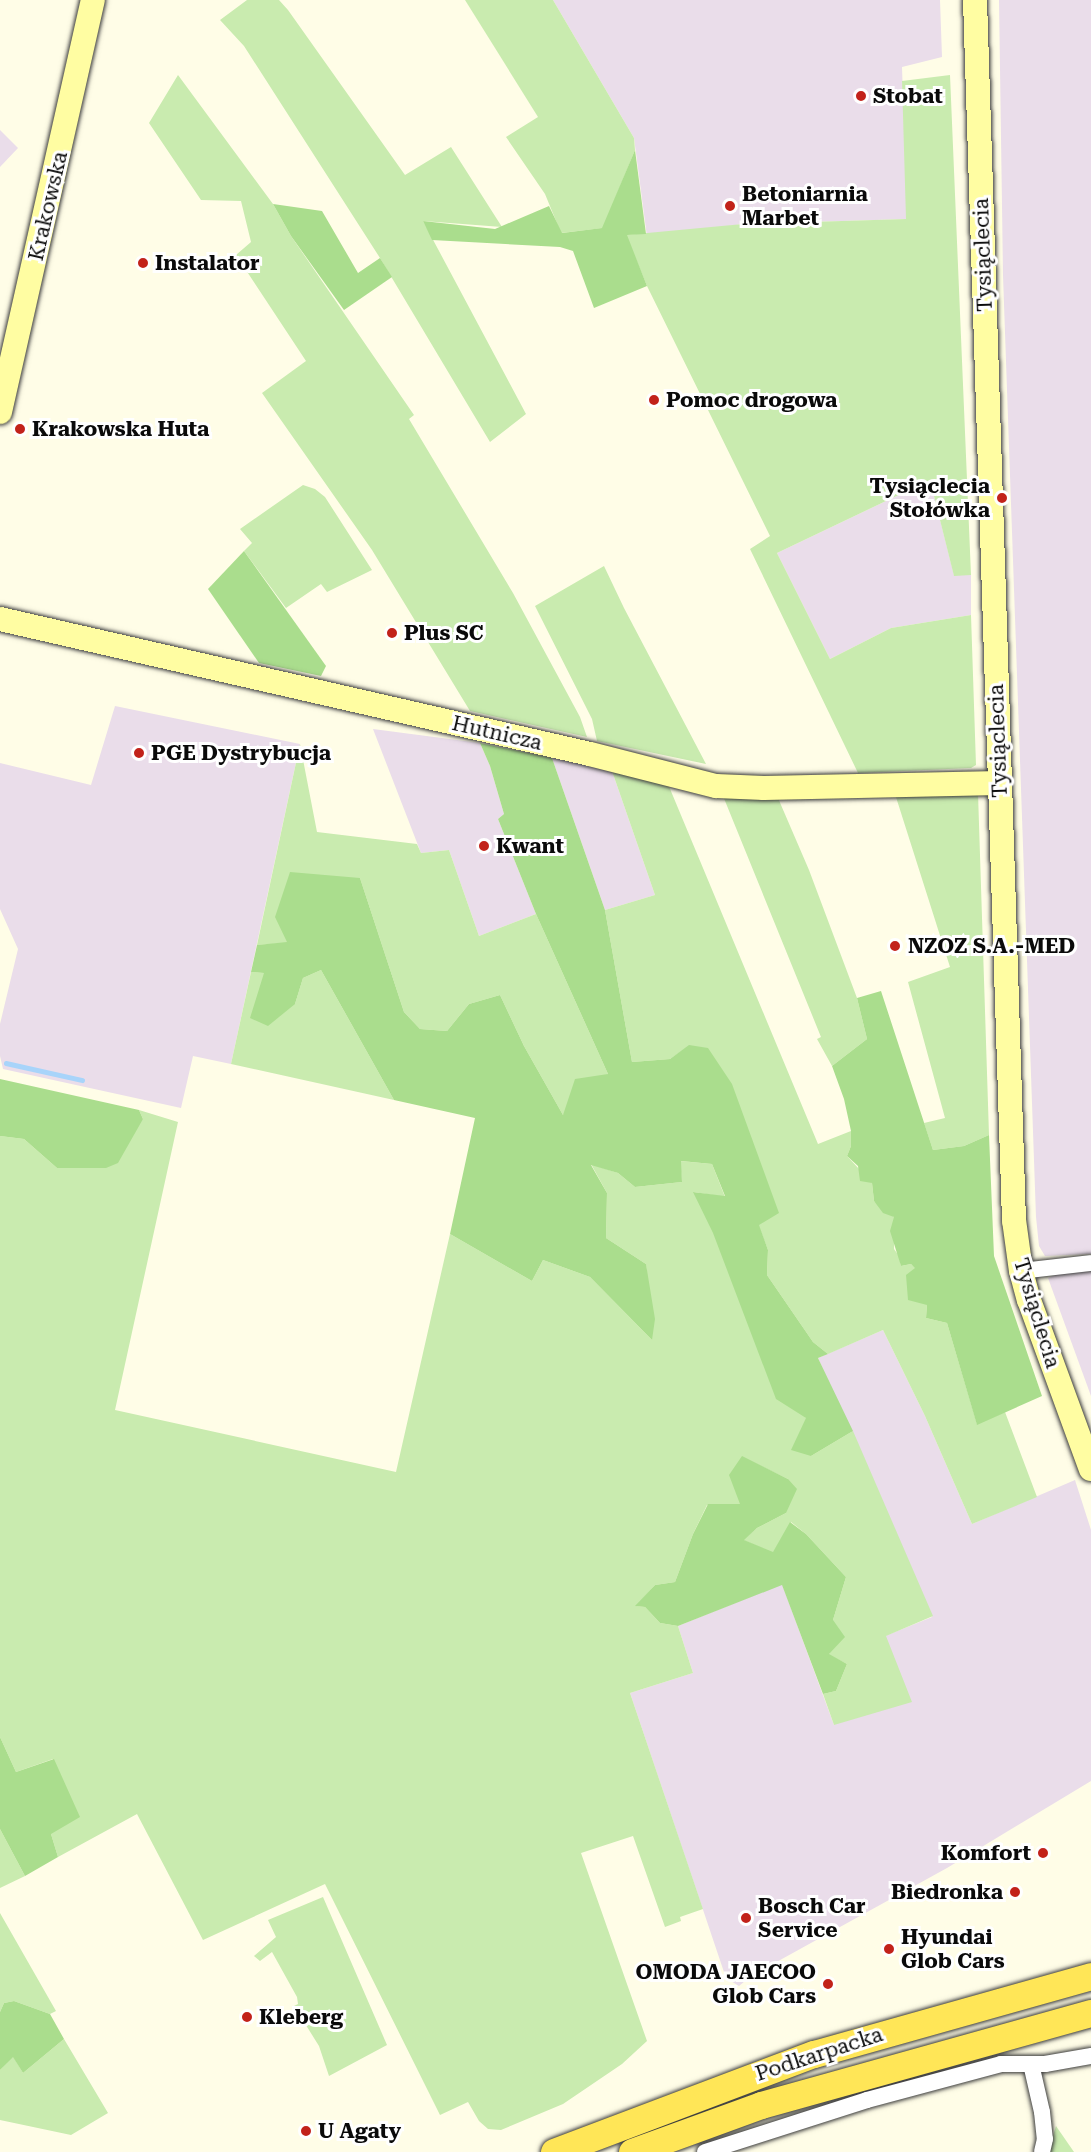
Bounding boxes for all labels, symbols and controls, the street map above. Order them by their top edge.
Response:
place label: Stobat [873,83,943,109]
marker: Stobat [854,89,868,103]
street label: Krakowska [23,149,73,263]
place label: Betoniarnia Marbet [742,181,868,231]
street label: Tysiąclecia [968,198,998,312]
marker: Betoniarnia Marbet [723,199,737,213]
place label: Instalator [155,250,260,276]
marker: Instalator [136,256,150,270]
place label: Pomoc drogowa [666,387,837,413]
marker: Pomoc drogowa [647,393,661,407]
place label: Krakowska Huta [32,416,209,442]
marker: Krakowska Huta [13,422,27,436]
place label: Tysiąclecia Stołówka [869,473,990,523]
marker: Tysiąclecia Stołówka [995,491,1009,505]
place label: Plus SC [404,620,483,646]
marker: Plus SC [385,626,399,640]
street label: Tysiąclecia [983,684,1013,798]
street label: Hutnicza [450,710,544,756]
place label: PGE Dystrybucja [151,740,331,766]
marker: PGE Dystrybucja [132,746,146,760]
place label: Kwant [496,833,564,859]
marker: Kwant [477,839,491,853]
place label: NZOZ S.A.-MED [908,933,1075,959]
marker: NZOZ S.A.-MED [886,937,904,955]
street label: Tysiąclecia [1008,1255,1066,1371]
place label: Komfort [941,1840,1031,1866]
marker: Komfort [1036,1846,1050,1860]
place label: Biedronka [891,1879,1003,1905]
marker: Biedronka [1008,1885,1022,1899]
place label: Bosch Car Service [758,1893,866,1943]
marker: Bosch Car Service [739,1911,753,1925]
place label: Hyundai Glob Cars [901,1924,1005,1974]
marker: Hyundai Glob Cars [882,1942,896,1956]
place label: OMODA JAECOO Glob Cars [636,1959,816,2009]
marker: OMODA JAECOO Glob Cars [821,1977,835,1991]
place label: Kleberg [259,2004,343,2030]
marker: Kleberg [240,2010,254,2024]
street label: Podkarpacka [752,2022,886,2086]
place label: U Agaty [318,2118,401,2144]
marker: U Agaty [299,2124,313,2138]

